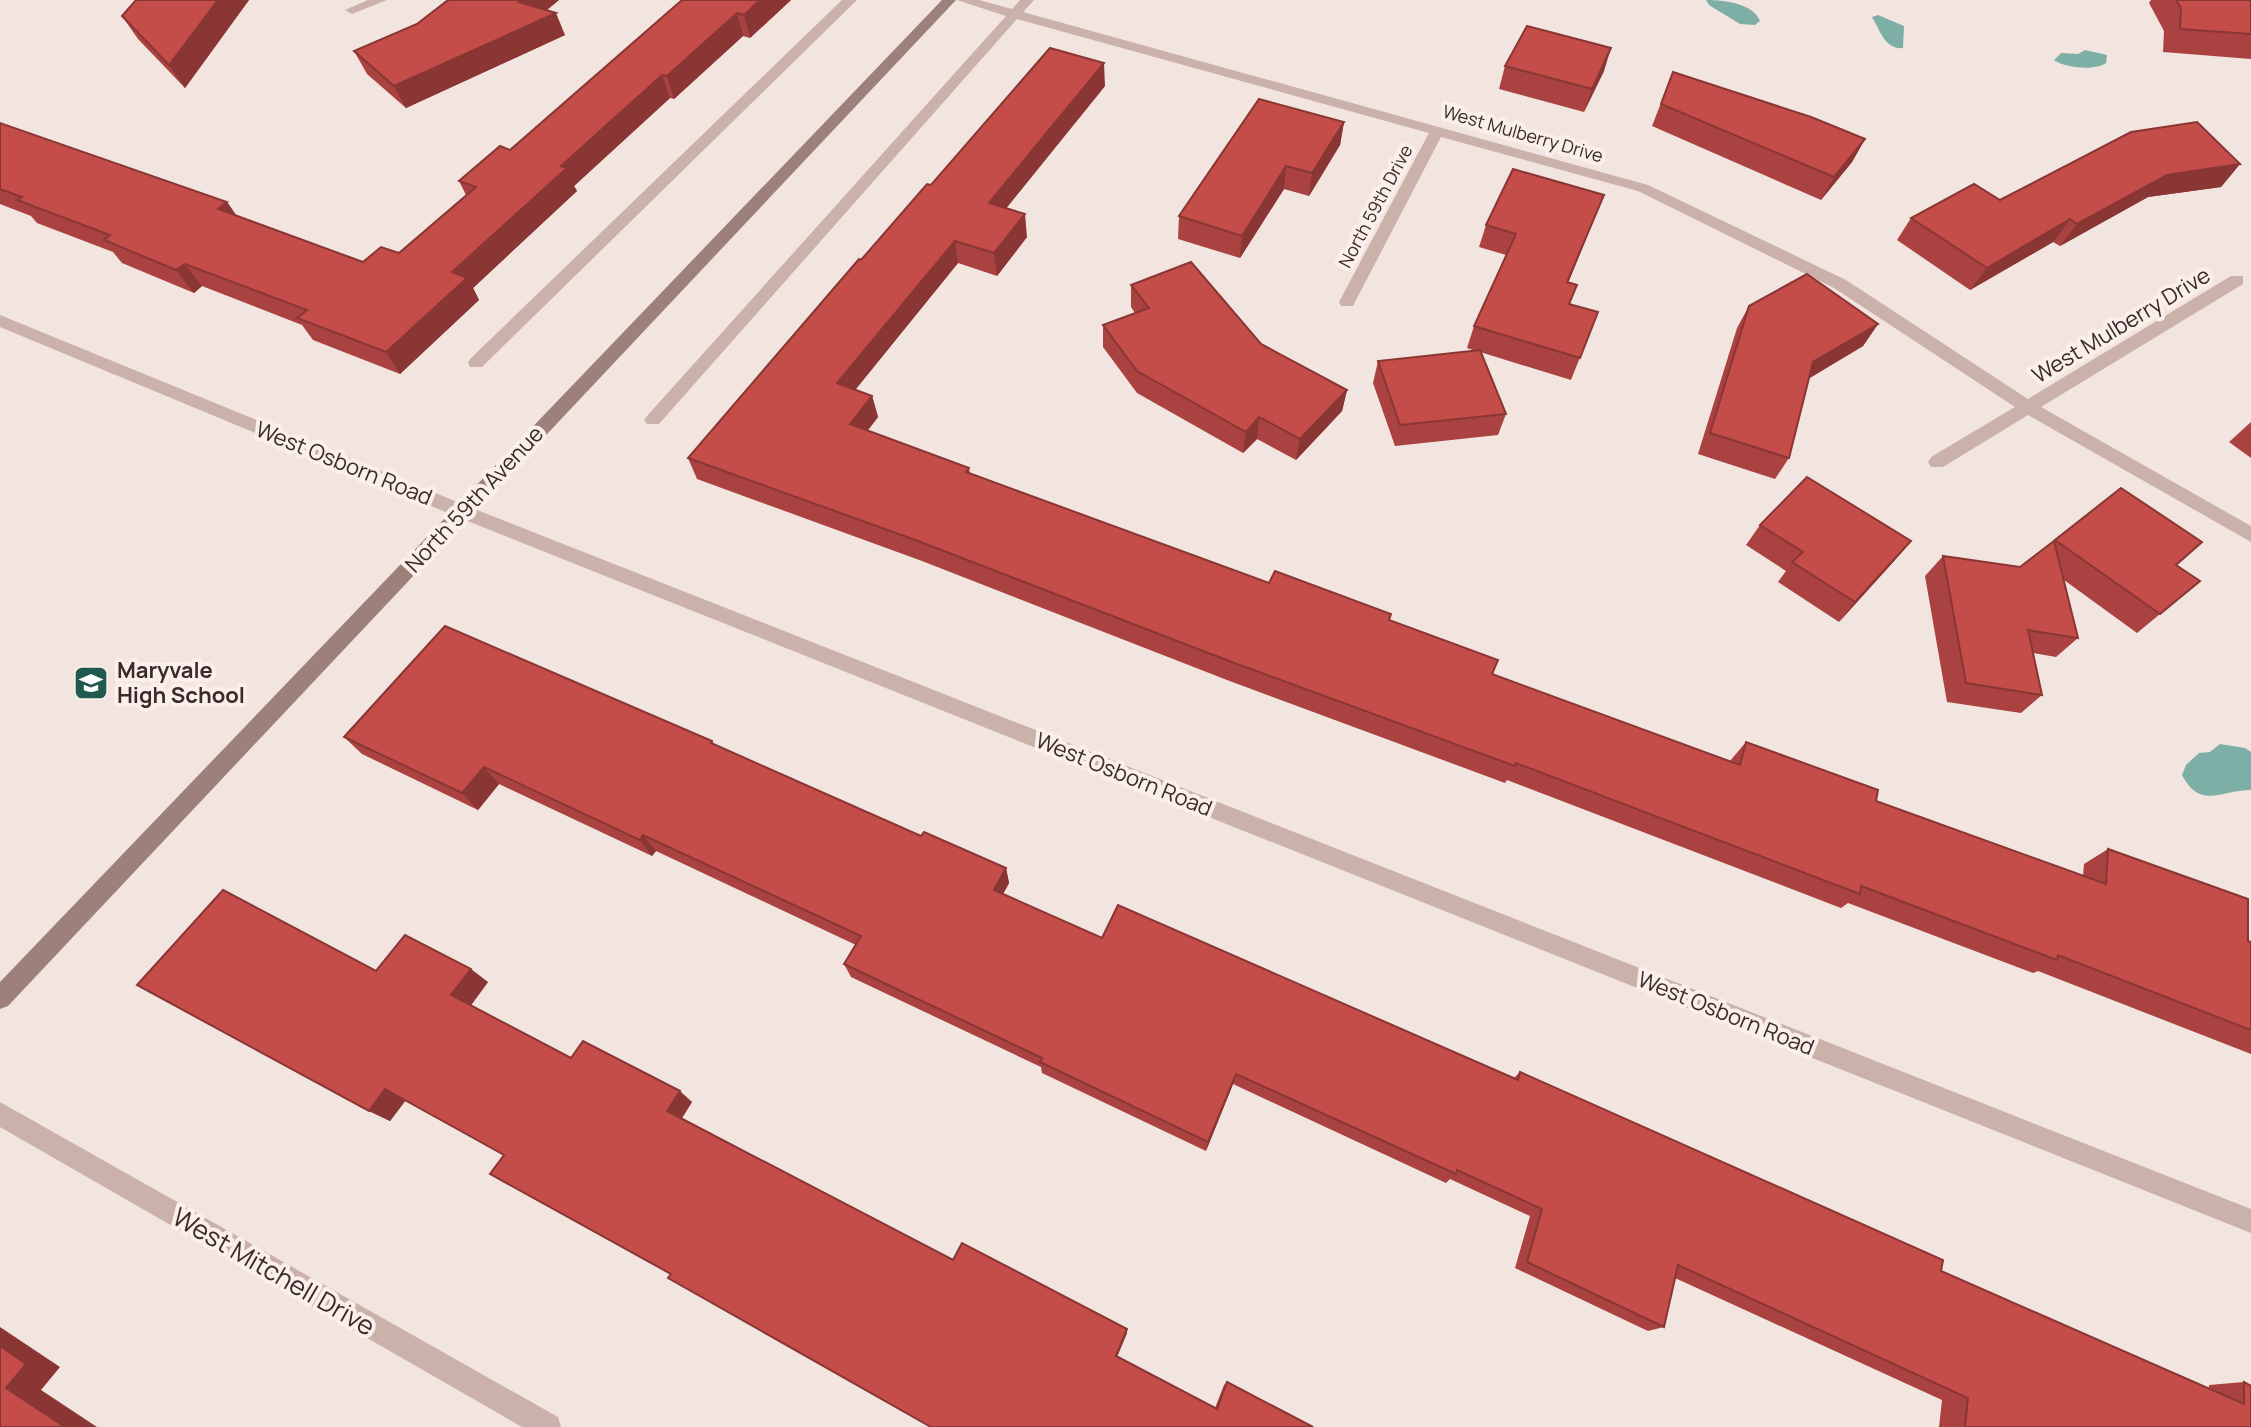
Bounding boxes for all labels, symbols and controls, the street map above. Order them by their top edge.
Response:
street label: West Mulberry Drive [1440,99,1606,167]
street label: North 59th Drive [1332,140,1418,272]
street label: West Mulberry Drive [2026,260,2216,390]
street label: West Osborn Road [251,414,437,512]
street label: North 59th Avenue [398,419,550,579]
place label: Maryvale High School [117,655,245,710]
school or university icon: Maryvale High School [72,664,110,702]
street label: West Osborn Road [1031,725,1217,823]
street label: West Osborn Road [1633,964,1819,1062]
street label: West Mitchell Drive [166,1198,382,1344]

